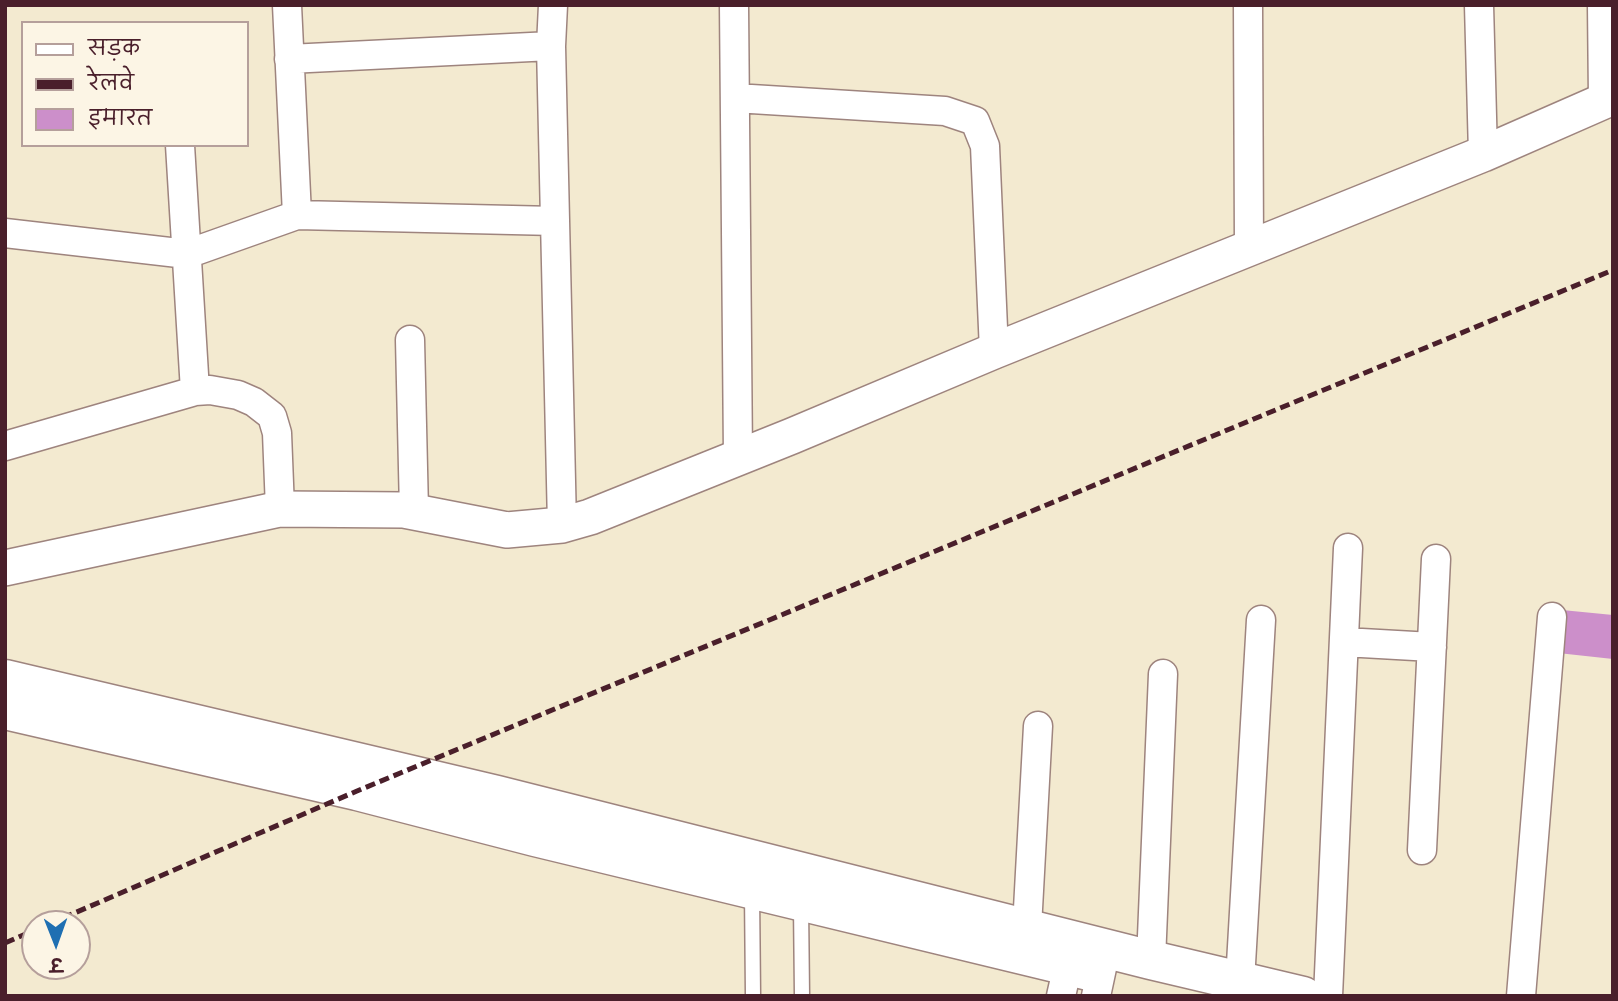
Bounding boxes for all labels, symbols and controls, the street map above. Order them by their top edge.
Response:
legend [21,21,248,147]
text: सड़क [88,35,140,61]
text: रेलवे [88,70,134,96]
text: इमारत [88,105,152,131]
north arrow [21,910,91,980]
text: उ [50,952,63,976]

